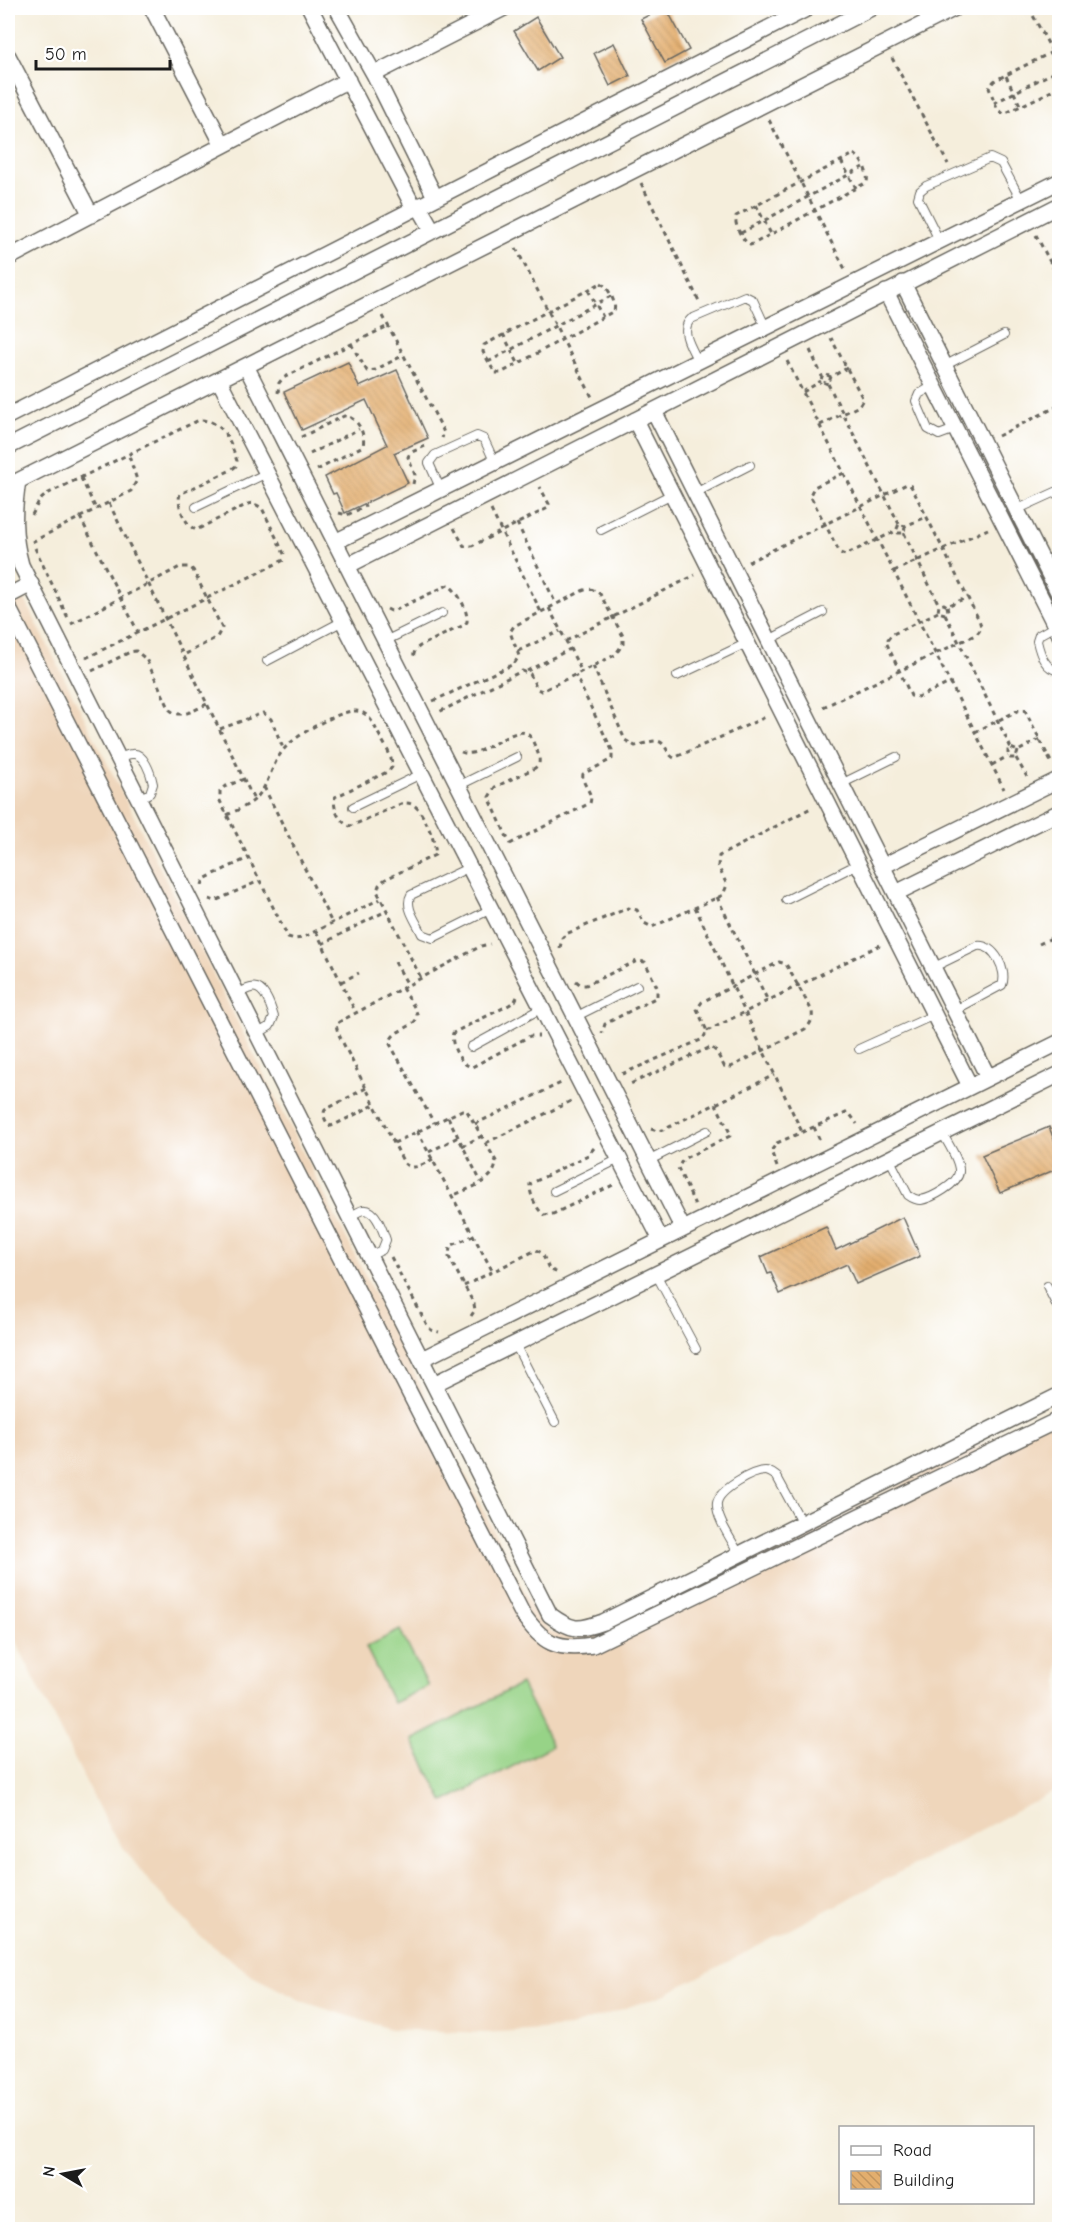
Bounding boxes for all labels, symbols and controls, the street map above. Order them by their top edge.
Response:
scale bar [36,33,170,71]
text: 50 m [45,44,87,65]
legend [839,2126,1034,2204]
text: Road [893,2140,932,2161]
north arrow [33,2144,93,2204]
text: N [39,2165,59,2178]
text: Building [893,2170,955,2191]

